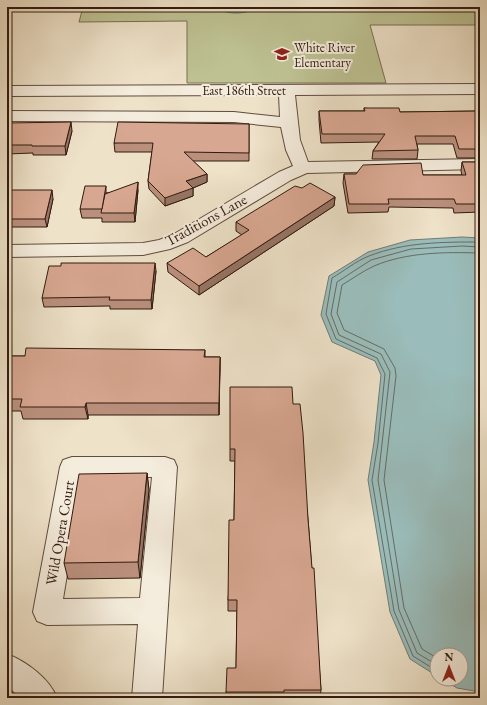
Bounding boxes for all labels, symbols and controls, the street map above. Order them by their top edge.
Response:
place label: White River Elementary [294,39,355,71]
school or university icon: White River Elementary [273,45,291,63]
street label: East 186th Street [202,82,286,99]
street label: Traditions Lane [161,189,250,250]
street label: Wild Opera Court [41,479,78,587]
north arrow [429,647,469,687]
text: N [445,650,454,664]

